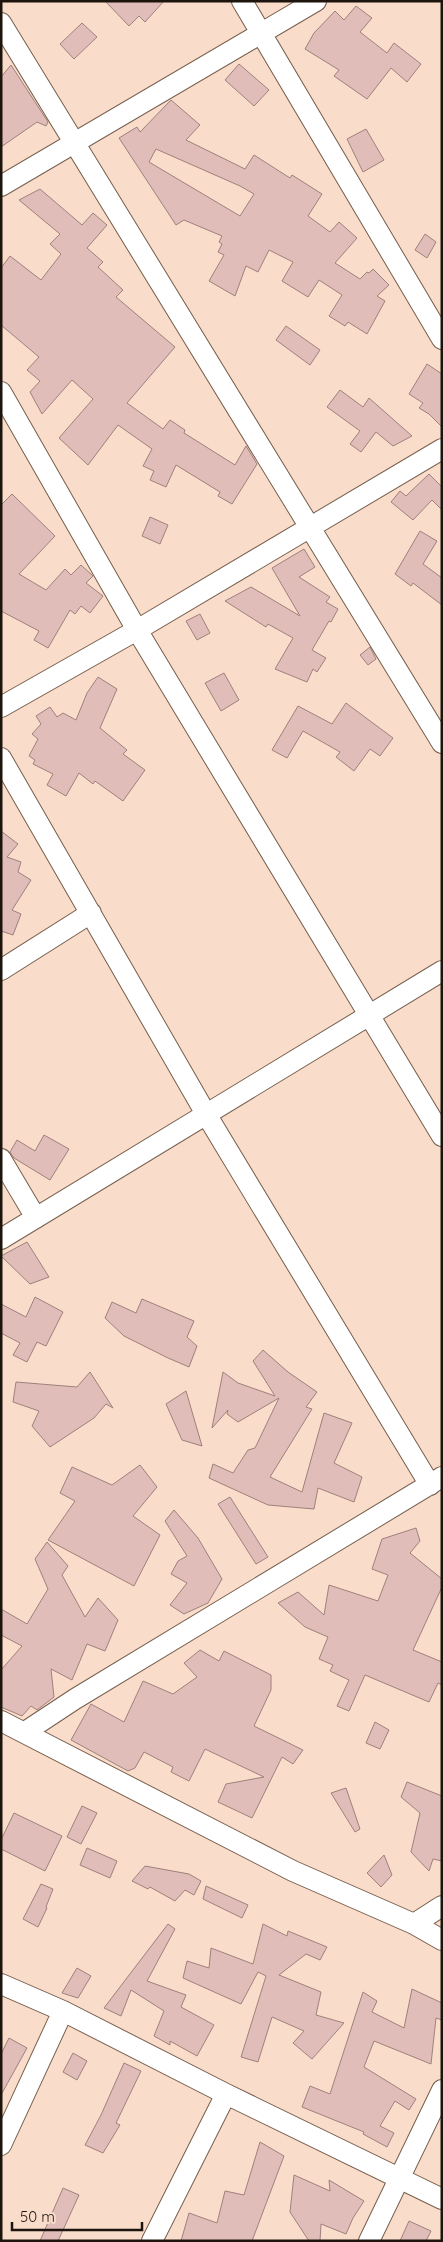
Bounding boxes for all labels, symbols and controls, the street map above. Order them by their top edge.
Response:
scale bar [12,2200,142,2232]
text: 50 m [20,2207,55,2226]

